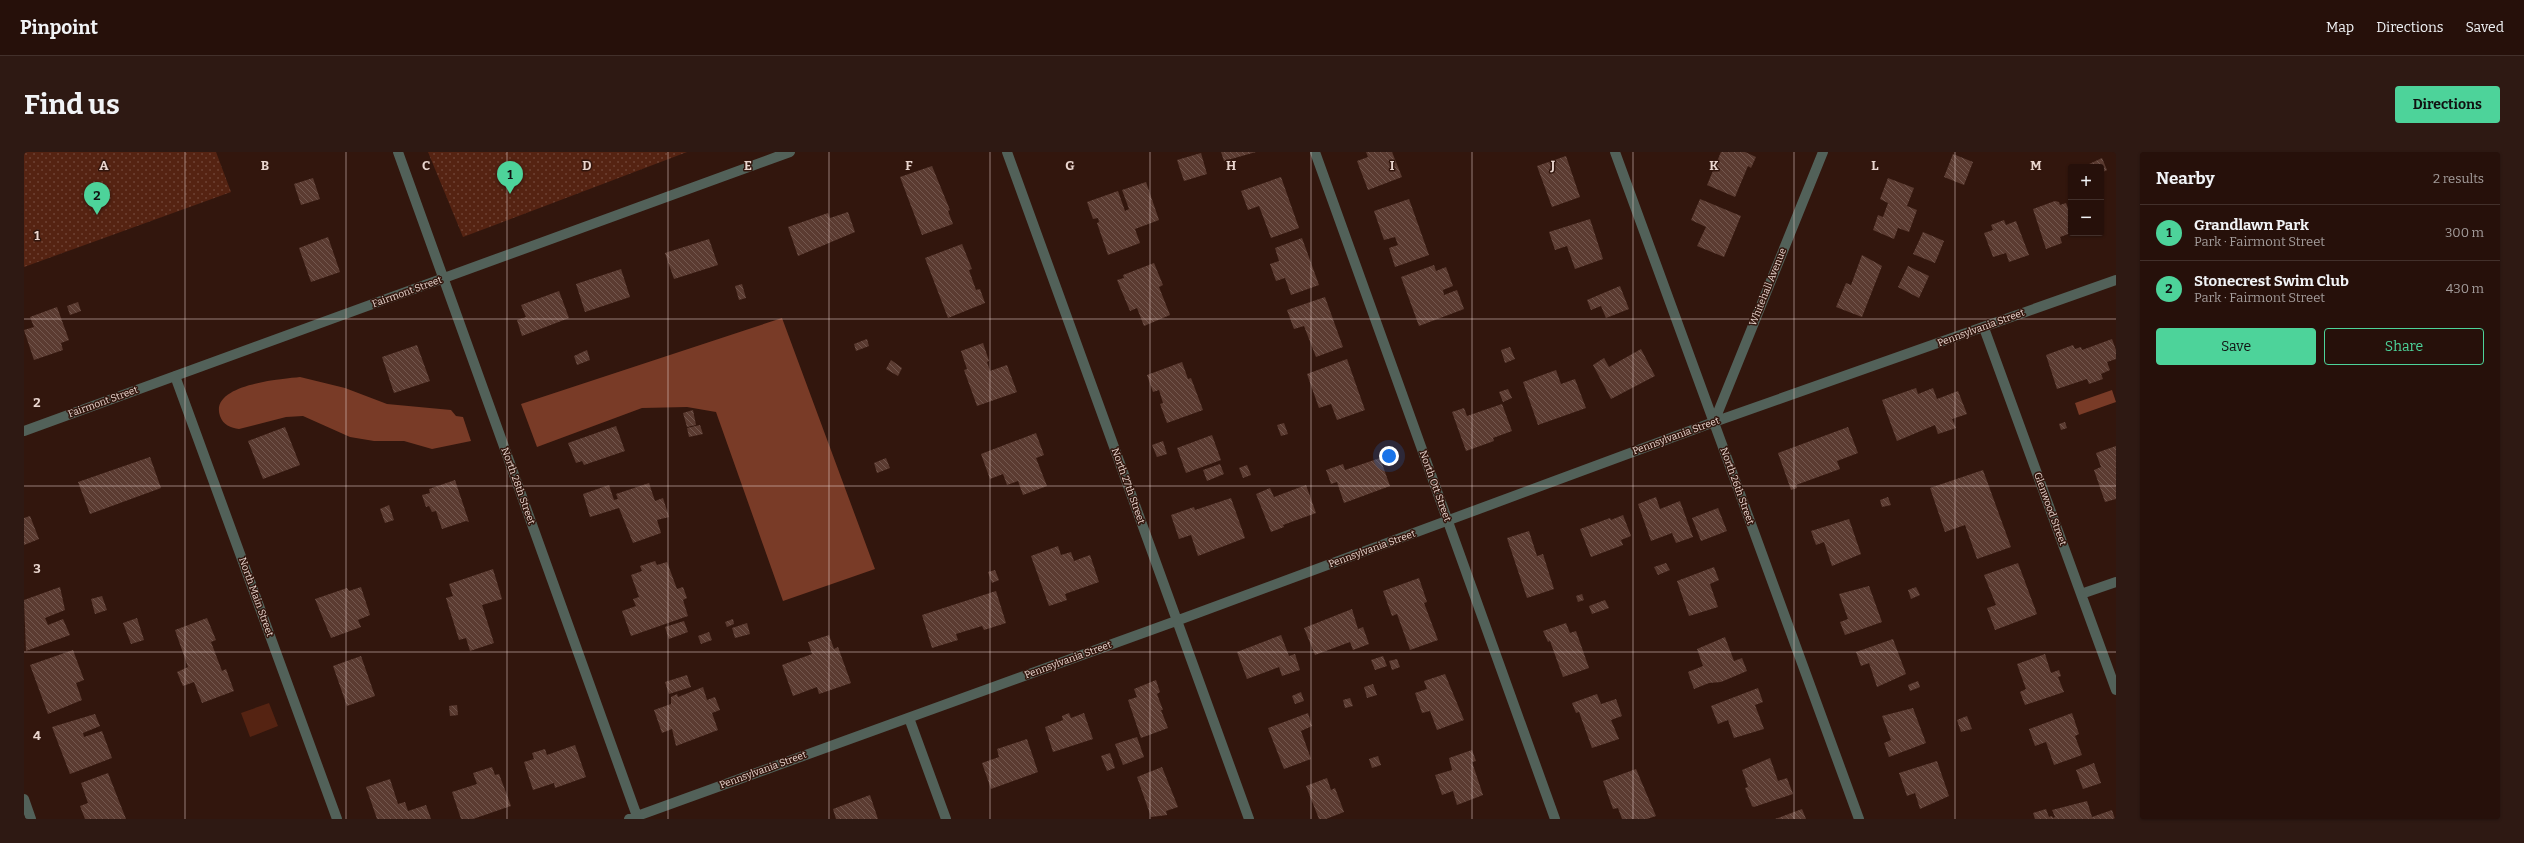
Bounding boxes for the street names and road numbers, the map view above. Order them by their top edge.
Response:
street label: Whitehall Avenue [1747,246,1789,328]
street label: Fairmont Street [370,274,444,310]
street label: Pennsylvania Street [1936,307,2027,349]
street label: Fairmont Street [66,384,140,420]
street label: Pennsylvania Street [1631,415,1722,457]
street label: North 28th Street [499,446,538,526]
street label: North 27th Street [1109,446,1147,526]
street label: North 26th Street [1718,446,1757,526]
street label: North Ott Street [1417,449,1454,523]
street label: Glenwood Street [2031,471,2069,548]
street label: Pennsylvania Street [1327,528,1418,570]
street label: North Main Street [236,556,276,639]
street label: Pennsylvania Street [1023,639,1114,681]
street label: Pennsylvania Street [718,749,809,791]

